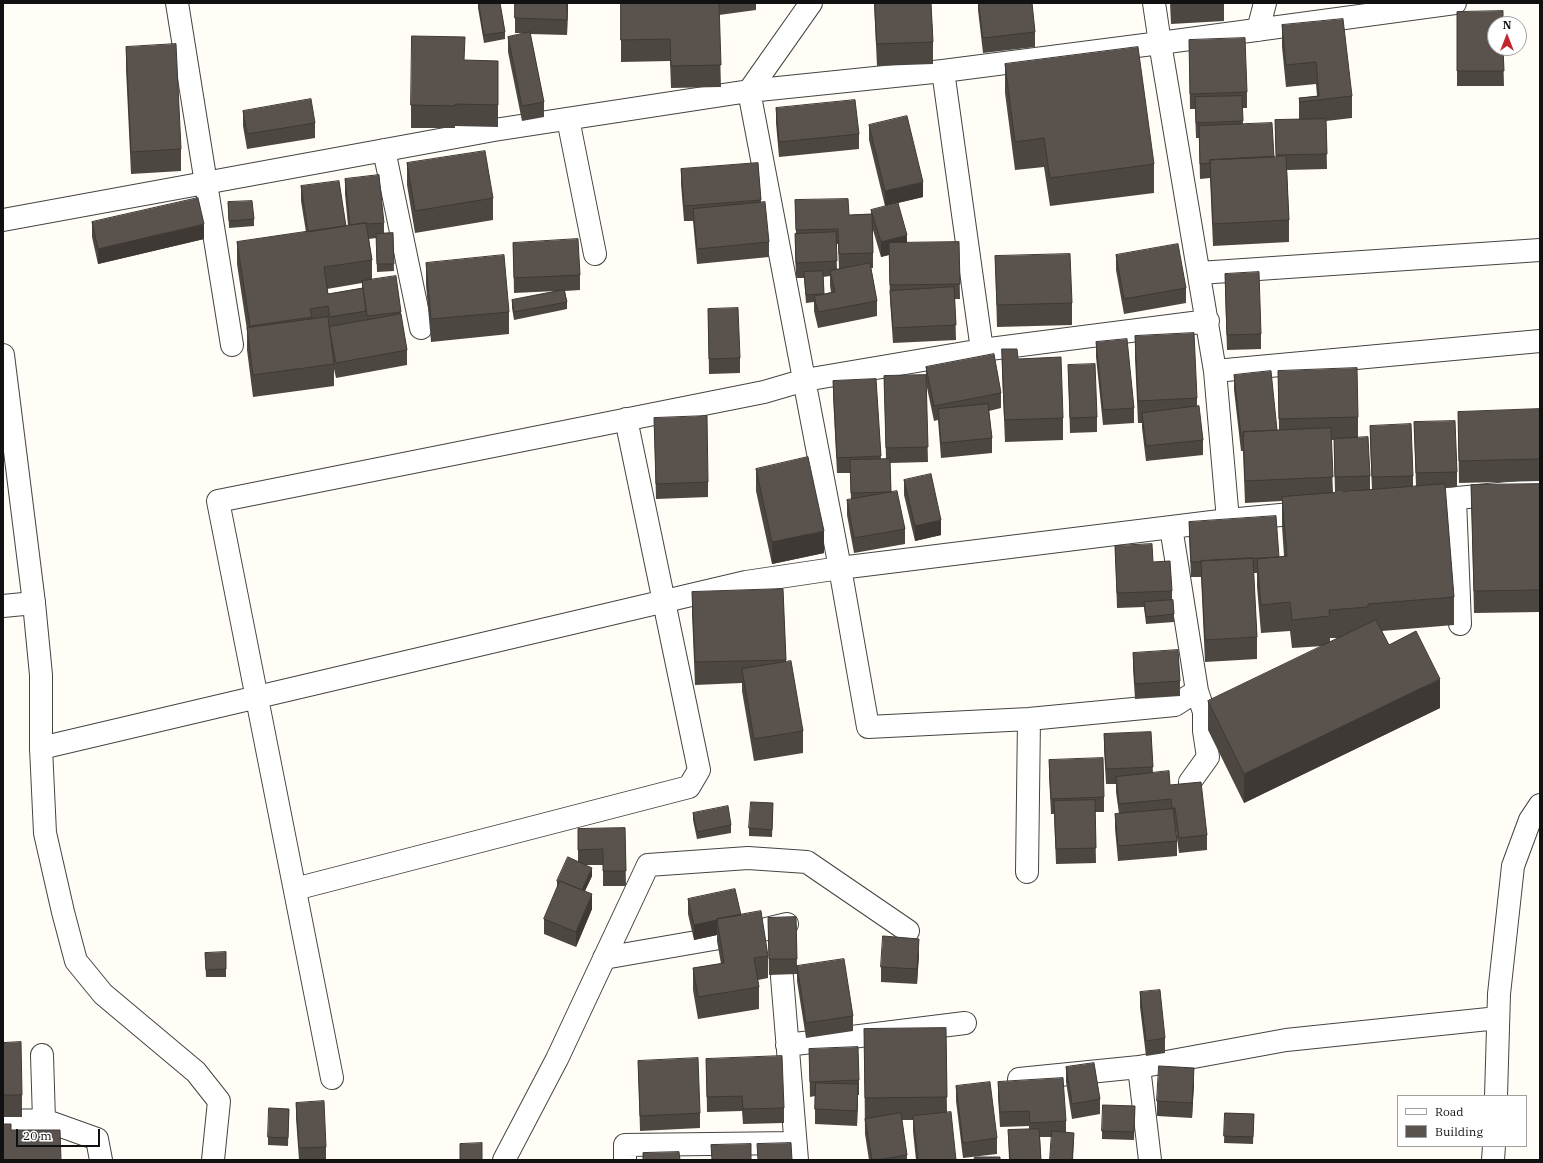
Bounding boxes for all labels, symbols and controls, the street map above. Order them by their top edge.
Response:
north arrow [1487,16,1527,56]
text: N [1503,18,1511,32]
legend [1397,1095,1527,1147]
text: Road [1435,1104,1464,1119]
scale bar [18,1121,102,1147]
text: Building [1435,1124,1483,1139]
text: 20 m [23,1128,52,1143]

